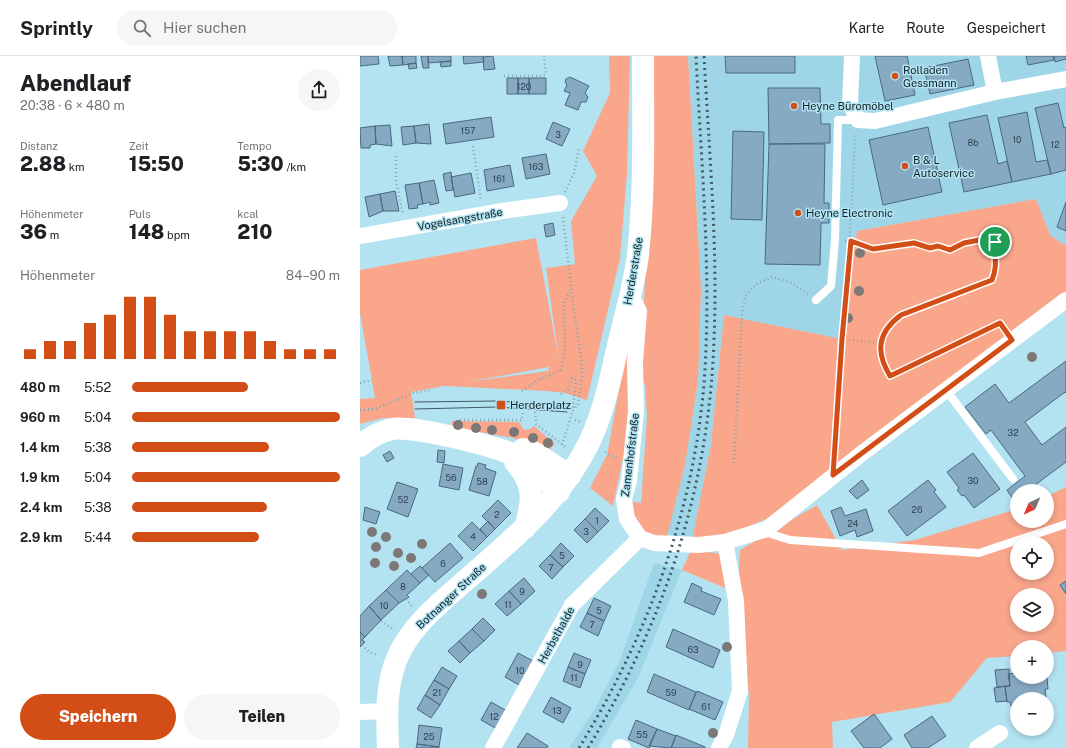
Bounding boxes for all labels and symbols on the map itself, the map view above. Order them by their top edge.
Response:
place label: Rolladen Gessmann [903,64,957,89]
marker: Rolladen Gessmann [890,71,900,81]
house number: 120 [517,81,532,92]
place label: Heyne Büromöbel [802,100,894,112]
marker: Heyne Büromöbel [789,101,799,111]
house number: 157 [461,125,475,136]
house number: 3 [555,129,561,140]
house number: 10 [1012,134,1022,145]
house number: 8b [967,137,979,148]
house number: 12 [1050,139,1060,150]
place label: B & L Autoservice [913,154,974,179]
house number: 163 [529,161,544,172]
marker: B & L Autoservice [900,161,910,171]
house number: 161 [493,173,505,184]
street label: Vogelsangstraße [416,206,504,232]
place label: Heyne Electronic [806,207,893,219]
marker: Heyne Electronic [793,208,803,218]
pin [978,225,1012,259]
street label: Herderstraße [621,236,645,306]
marker: Herderplatz [495,399,507,411]
place label: Herderplatz [510,399,571,411]
street label: Zamenhofstraße [619,412,641,498]
house number: 32 [1007,427,1019,438]
house number: 56 [445,472,457,483]
house number: 30 [967,475,979,486]
house number: 58 [476,476,488,487]
north arrow [1010,484,1054,528]
house number: 52 [397,494,409,505]
house number: 26 [912,504,923,515]
house number: 2 [494,509,500,520]
house number: 1 [595,515,599,526]
house number: 24 [847,518,859,529]
house number: 3 [583,526,589,537]
house number: 4 [470,531,476,542]
house number: 5 [559,550,565,561]
house number: 6 [440,558,446,569]
street label: Botnanger Straße [414,561,488,631]
house number: 7 [548,562,554,573]
house number: 8 [400,581,406,592]
house number: 9 [519,586,525,597]
house number: 11 [504,599,512,610]
house number: 10 [379,600,389,611]
street label: Herbsthalde [535,604,577,666]
house number: 5 [596,605,602,616]
house number: 7 [589,619,595,630]
house number: 63 [687,644,699,655]
house number: 9 [577,659,583,670]
house number: 10 [515,665,525,676]
house number: 11 [570,672,578,683]
house number: 21 [432,687,442,698]
house number: 59 [665,687,677,698]
house number: 61 [701,701,711,712]
house number: 13 [552,705,562,716]
house number: 12 [489,711,499,722]
house number: 55 [636,729,648,740]
house number: 25 [423,731,435,742]

